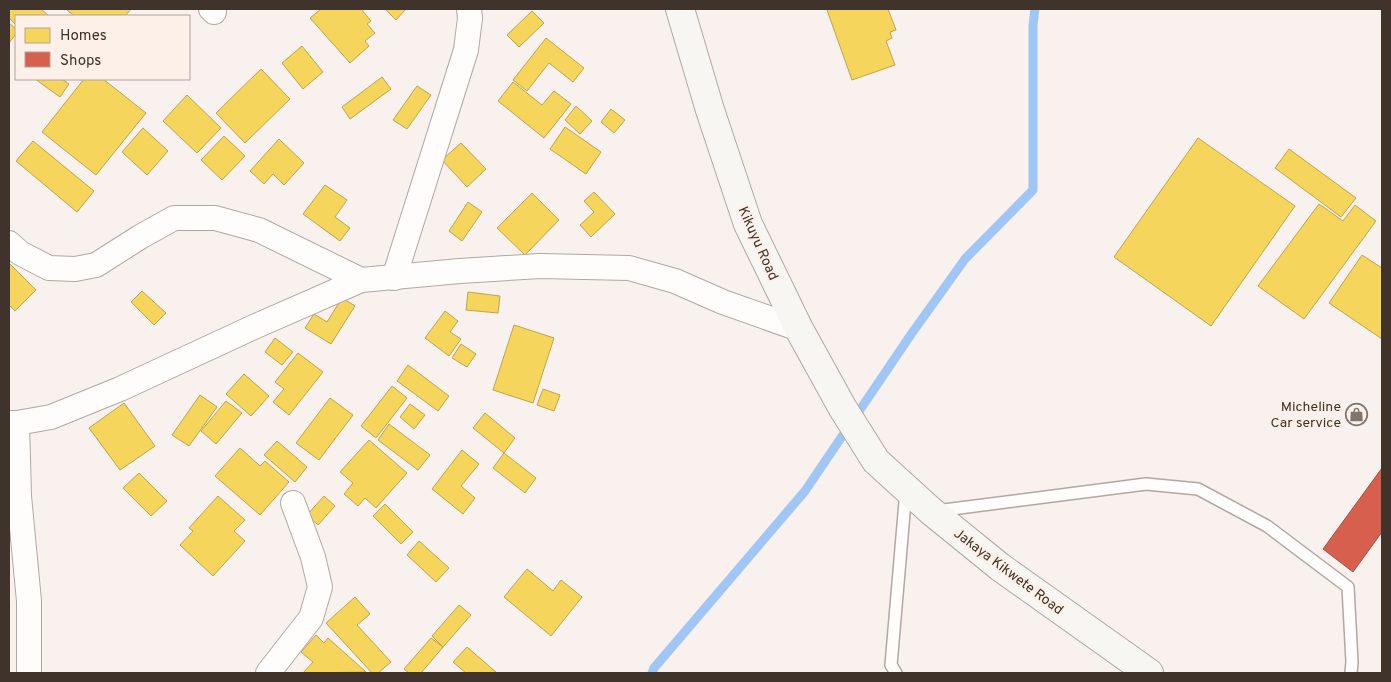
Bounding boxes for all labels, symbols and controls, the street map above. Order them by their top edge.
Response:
legend [15,15,190,80]
text: Homes [60,27,107,46]
text: Shops [60,52,101,71]
street label: Kikuyu Road [734,204,781,283]
place label: Micheline Car service [1271,399,1341,432]
shop icon: Micheline Car service [1345,402,1369,426]
street label: Jakaya Kikwete Road [950,525,1066,619]

